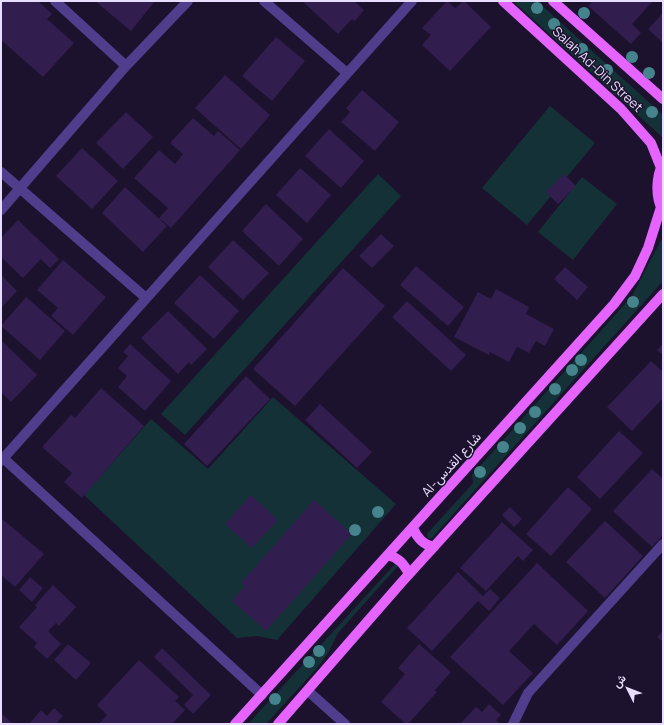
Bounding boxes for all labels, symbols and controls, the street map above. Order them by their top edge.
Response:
street label: Salah Ad-Din Street [549,24,645,116]
street label: Al-شارع القدس [419,430,485,500]
north arrow [608,669,648,709]
text: ش [609,671,629,691]

